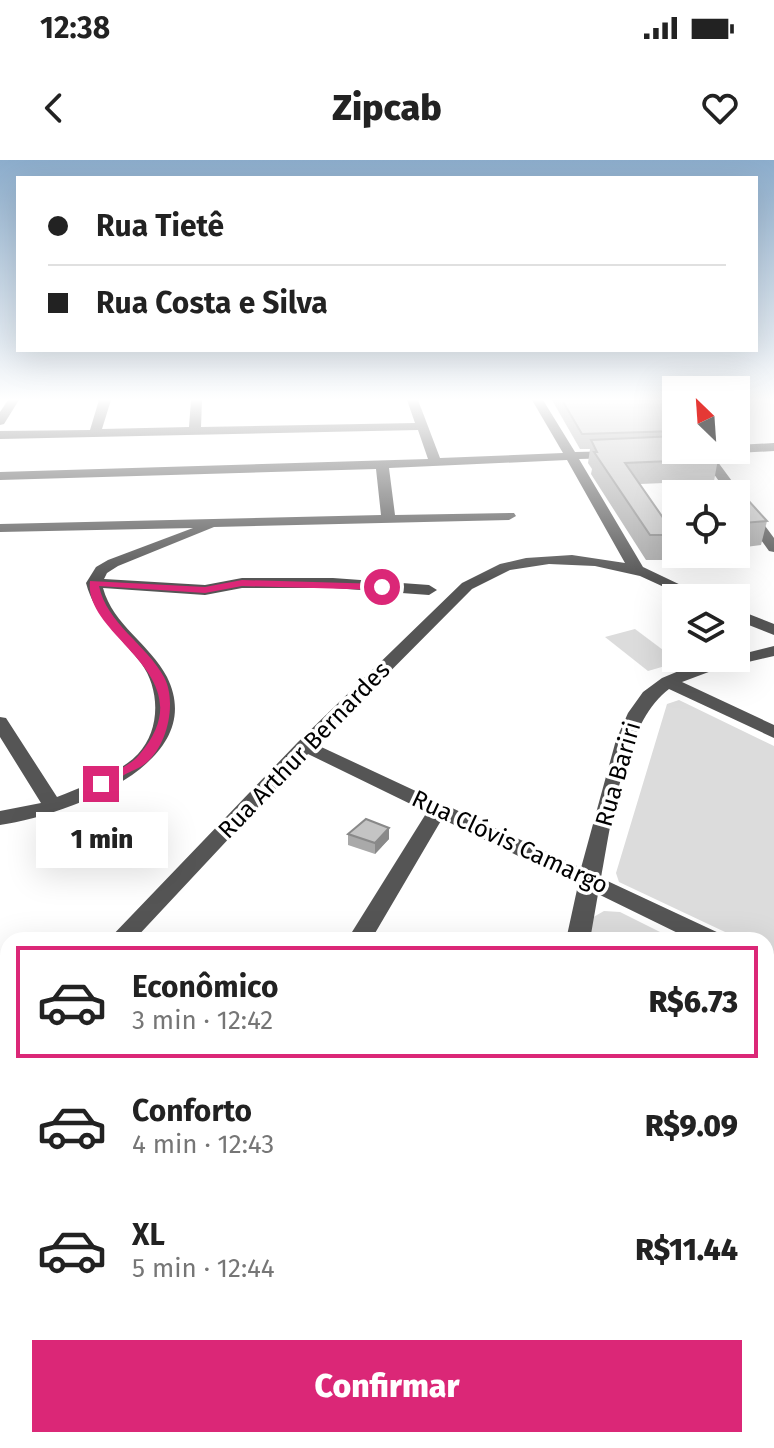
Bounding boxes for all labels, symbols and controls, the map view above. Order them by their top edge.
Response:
text: 12:38 [40,10,110,46]
icon: back [32,86,76,130]
text: Zipcab [332,86,442,130]
icon: heart [698,86,742,130]
text: Rua Tietê [96,208,224,244]
text: Rua Costa e Silva [96,285,328,321]
north arrow [662,376,750,464]
map controls [662,376,750,672]
button: locate [662,480,750,568]
route start [364,569,400,605]
button: layers [662,584,750,672]
street label: Rua Arthur Bernardes [212,656,396,844]
street label: Rua Bariri [590,718,646,830]
route end [83,766,119,802]
street label: Rua Clóvis Camargo [408,784,612,900]
callout: 1 min [35,812,167,868]
text: 1 min [71,824,133,855]
icon: car [36,966,108,1038]
text: Econômico [132,969,278,1005]
text: R$6.73 [649,984,738,1020]
text: 3 min · 12:42 [132,1005,273,1036]
icon: car [36,1090,108,1162]
text: Conforto [132,1093,252,1129]
text: R$9.09 [645,1108,738,1144]
text: 4 min · 12:43 [132,1129,274,1160]
icon: car [36,1214,108,1286]
text: XL [132,1217,165,1253]
text: R$11.44 [635,1232,738,1268]
text: 5 min · 12:44 [132,1253,275,1284]
button: Confirmar [32,1340,742,1432]

